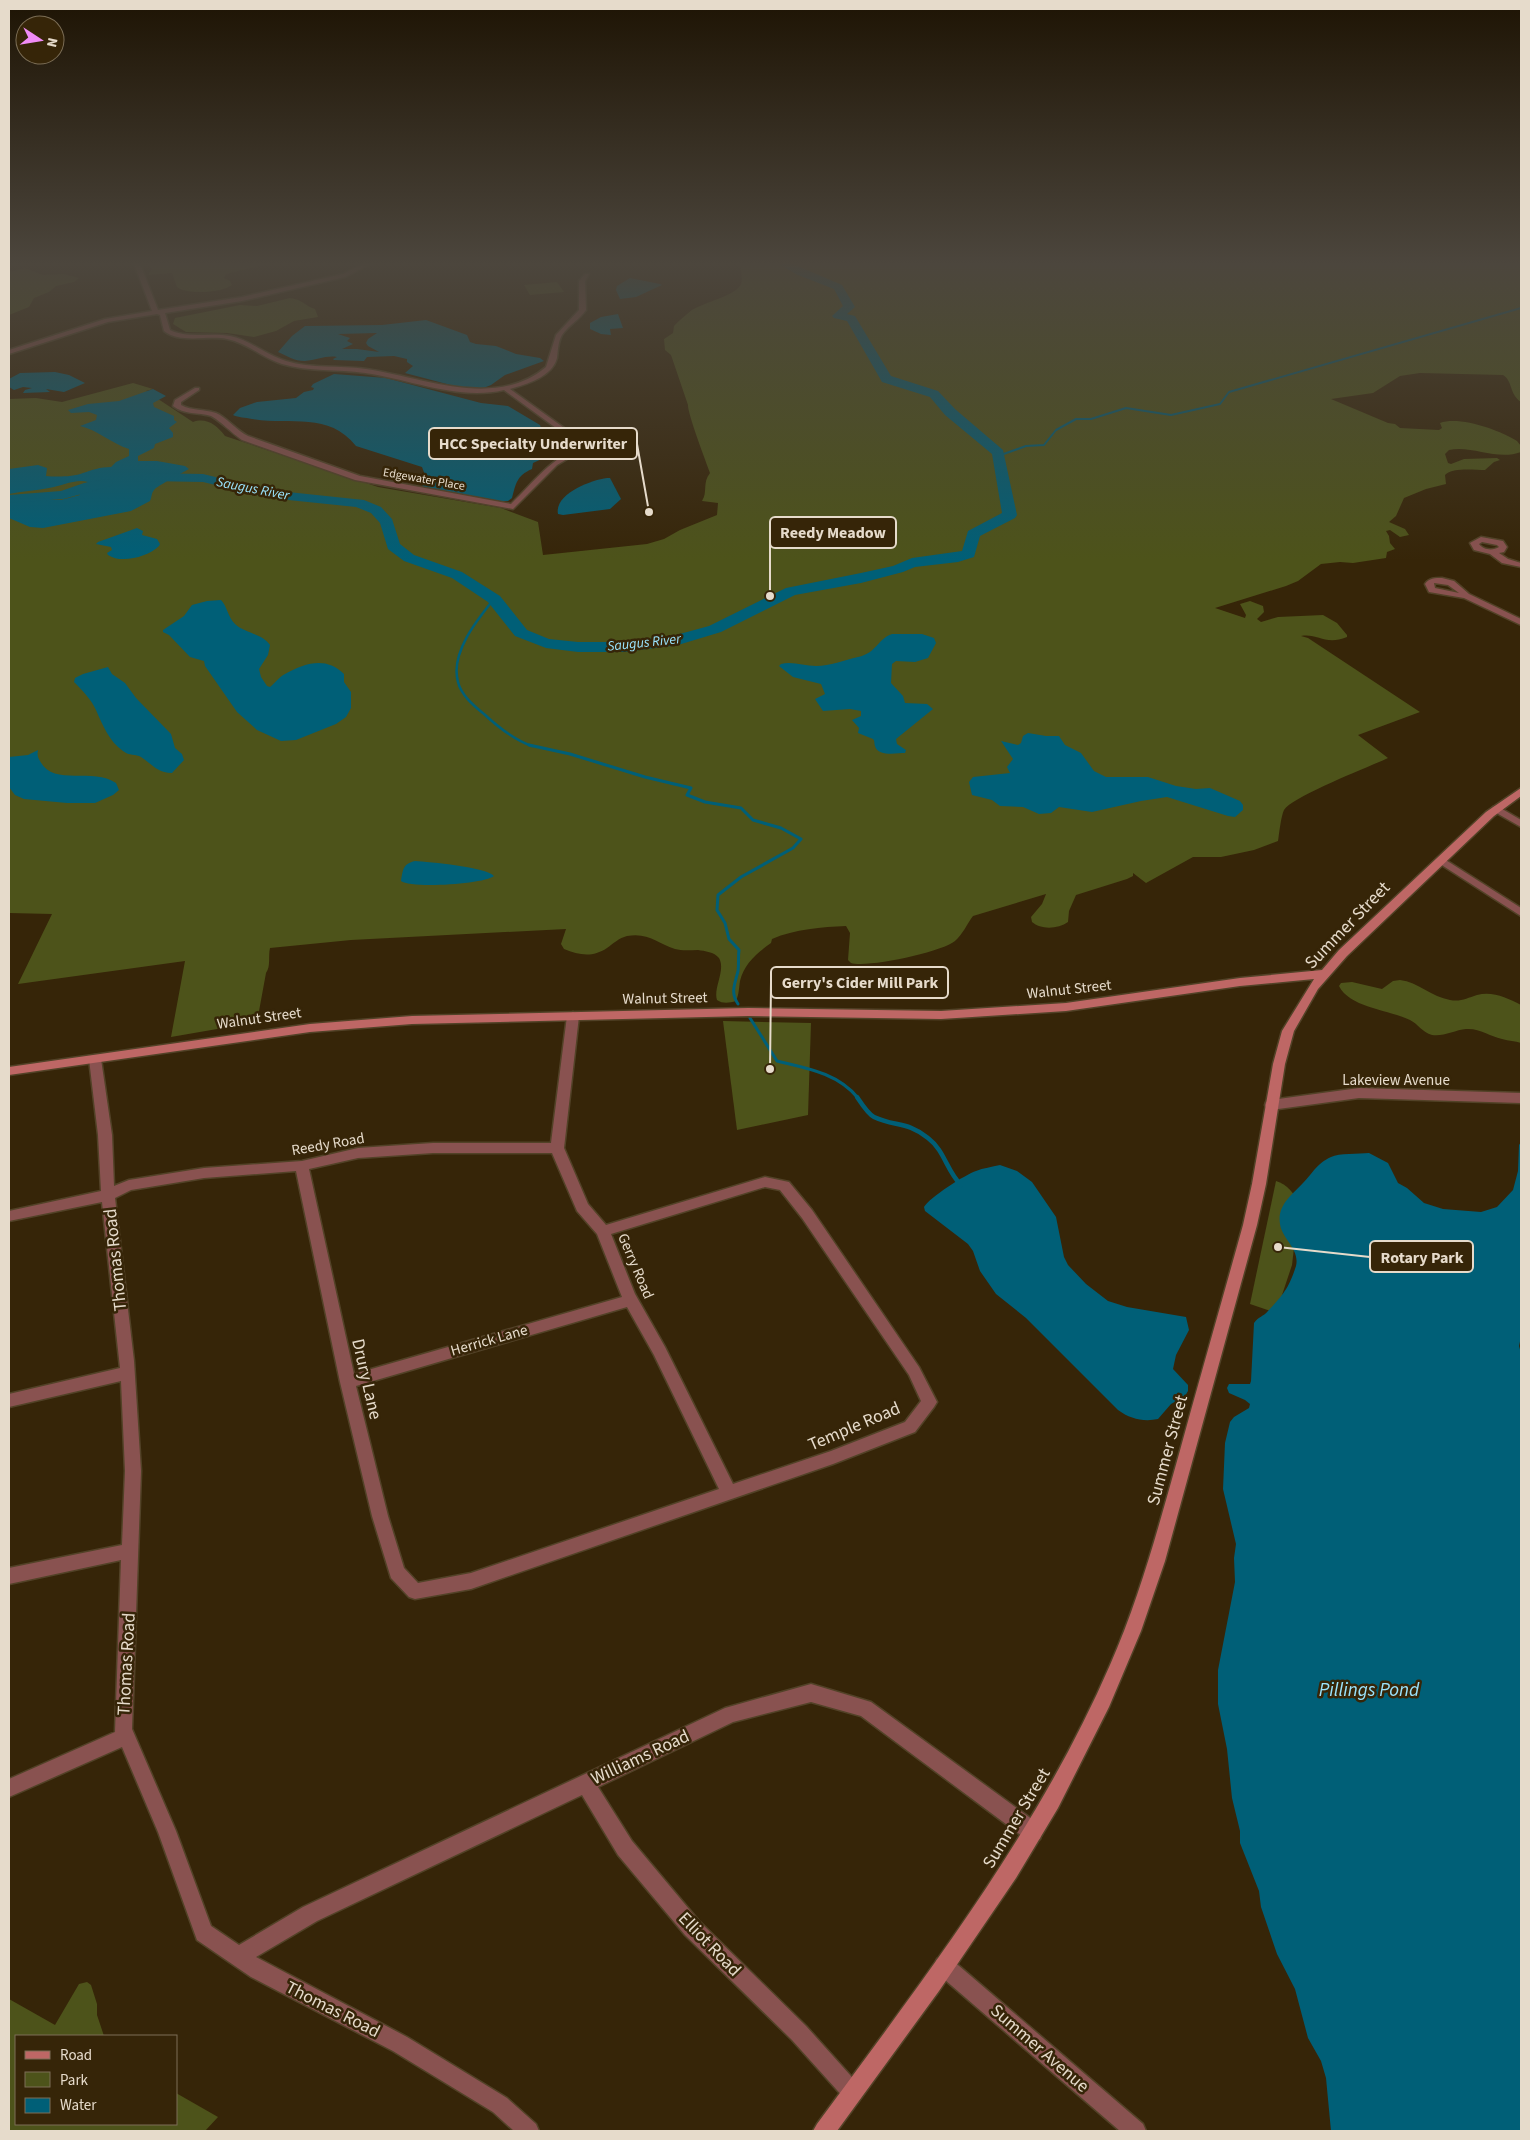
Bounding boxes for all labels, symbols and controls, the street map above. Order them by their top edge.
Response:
north arrow [15,15,65,65]
text: N [41,36,62,49]
callout: HCC Specialty Underwriter [429,428,637,459]
text: HCC Specialty Underwriter [439,433,628,455]
street label: Edgewater Place [382,464,466,495]
water label: Saugus River [215,472,292,506]
callout: Reedy Meadow [770,517,896,548]
text: Reedy Meadow [780,522,887,544]
water label: Saugus River [606,629,683,657]
street label: Summer Street [1299,876,1396,975]
callout: Gerry's Cider Mill Park [771,967,948,998]
text: Gerry's Cider Mill Park [782,972,939,994]
street label: Walnut Street [1026,975,1112,1004]
street label: Walnut Street [622,987,708,1010]
street label: Walnut Street [216,1002,303,1035]
street label: Lakeview Avenue [1342,1070,1450,1091]
street label: Reedy Road [290,1128,366,1161]
street label: Thomas Road [98,1207,133,1312]
street label: Gerry Road [612,1230,659,1302]
callout: Rotary Park [1370,1241,1473,1272]
text: Rotary Park [1381,1247,1464,1269]
street label: Herrick Lane [448,1319,530,1361]
street label: Drury Lane [345,1336,388,1422]
street label: Summer Street [1141,1392,1194,1508]
street label: Temple Road [804,1396,904,1457]
street label: Thomas Road [111,1612,142,1716]
water label: Pillings Pond [1319,1677,1420,1704]
street label: Williams Road [587,1724,694,1791]
street label: Summer Street [977,1763,1056,1873]
street label: Elliot Road [673,1907,747,1982]
street label: Thomas Road [281,1975,384,2044]
street label: Summer Avenue [985,1998,1095,2098]
legend [15,2035,178,2125]
text: Road [60,2045,92,2066]
text: Park [60,2070,89,2091]
text: Water [60,2095,97,2116]

